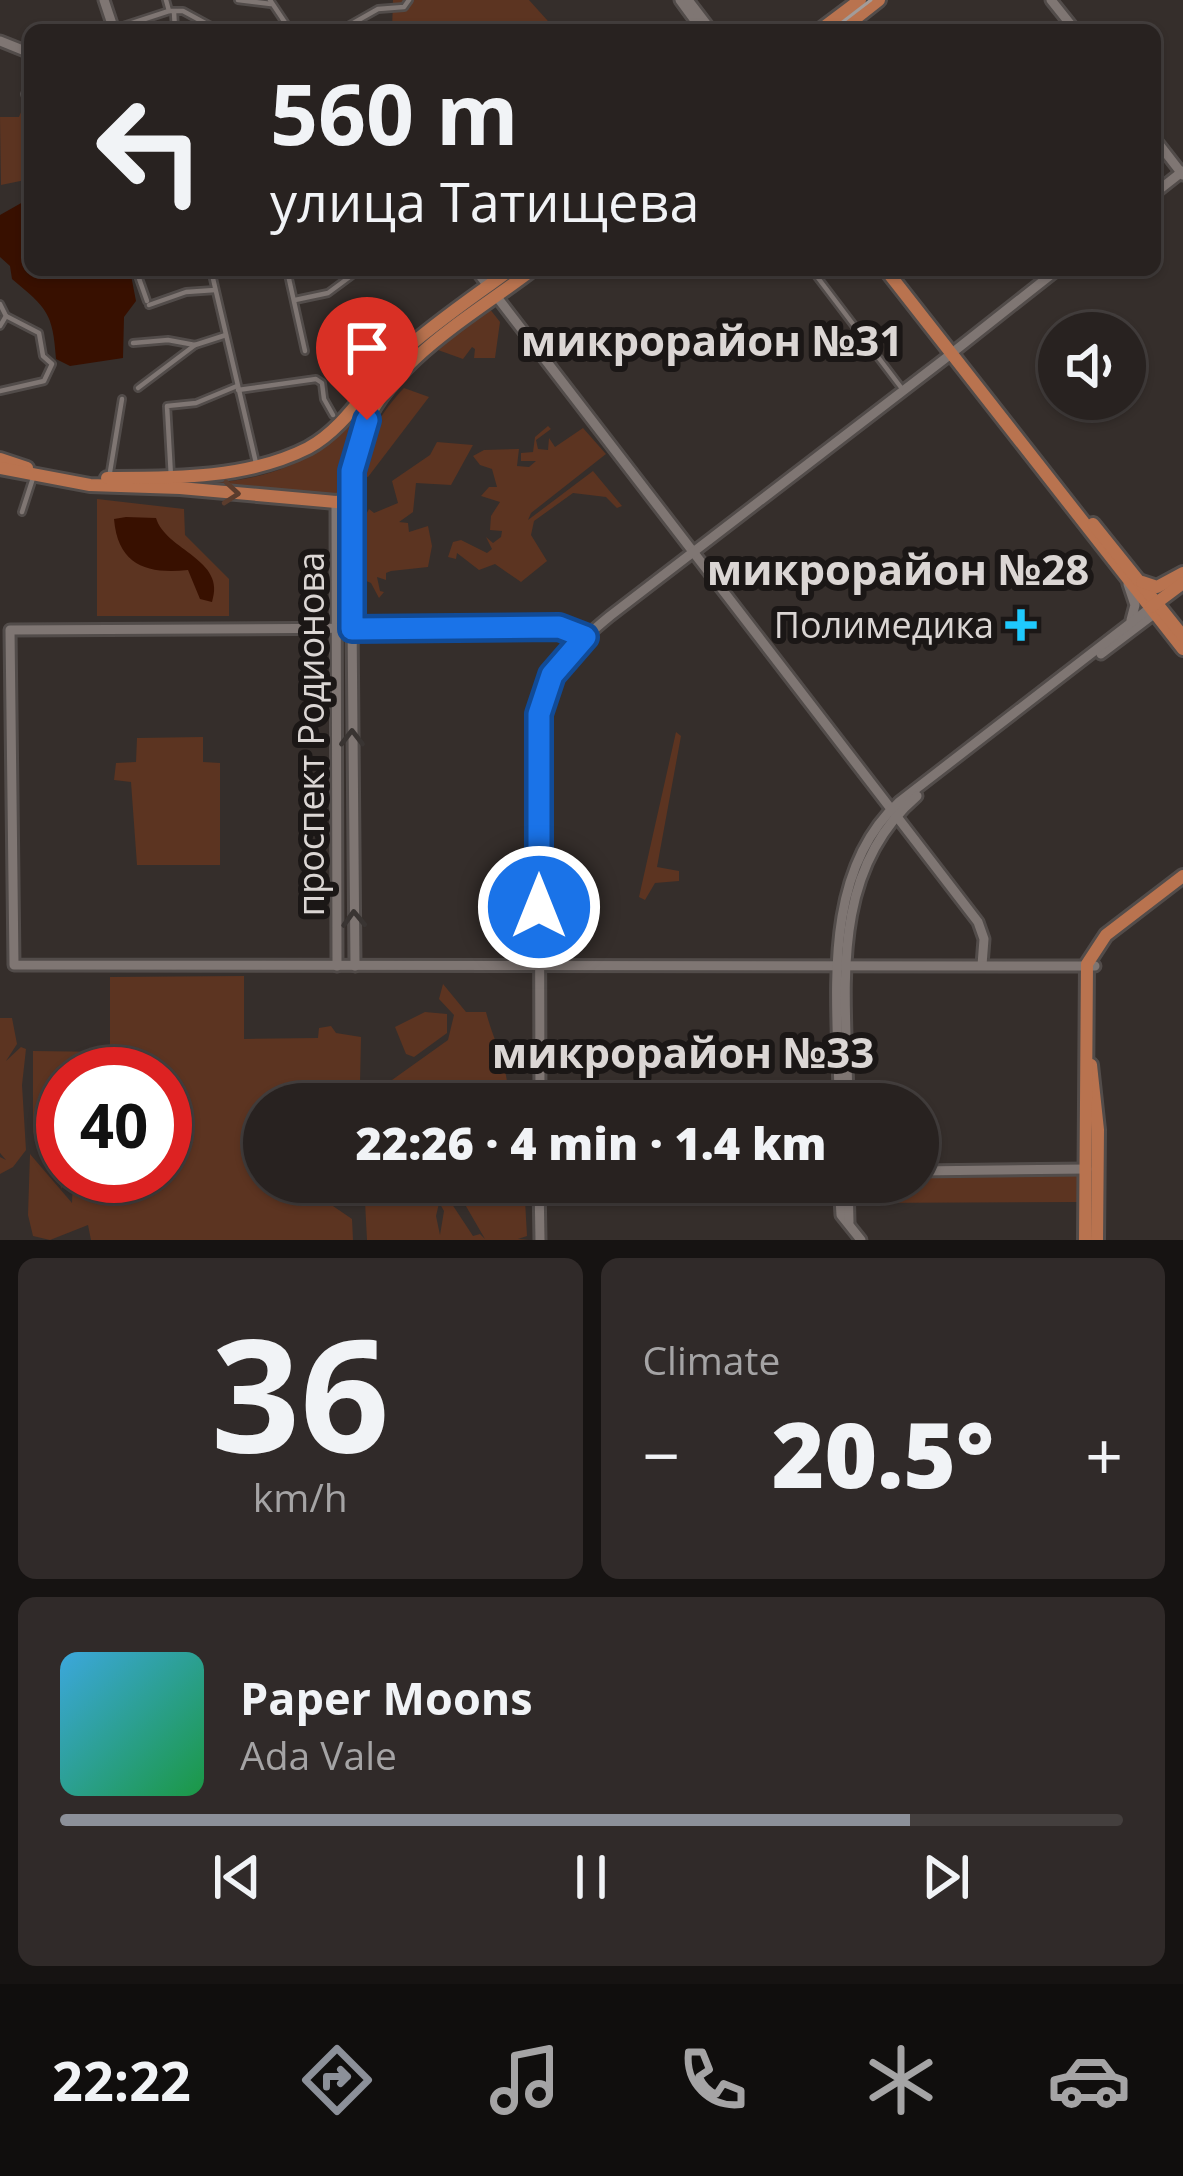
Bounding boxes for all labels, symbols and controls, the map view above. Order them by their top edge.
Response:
text: 560 m [270,55,518,170]
icon: left [72,72,228,228]
text: улица Татищева [270,164,699,238]
pin [316,297,418,420]
district label: микрорайон №31 [521,311,903,368]
map controls [1038,312,1146,420]
button: sound [1038,312,1146,420]
icon: arrive [334,315,400,381]
one-way arrow [222,480,241,505]
district label: микрорайон №28 [707,540,1089,597]
street label: проспект Родионова [286,552,335,916]
place label: Полимедика [774,600,994,649]
marker: Полимедика [1005,609,1037,641]
one-way arrow [339,728,365,746]
position arrow [476,844,602,970]
one-way arrow [341,909,367,928]
district label: микрорайон №33 [492,1023,874,1080]
speed limit sign: 40 [36,1047,192,1203]
text: 22:26 · 4 min · 1.4 km [355,1112,827,1173]
text: 36 [211,1285,389,1498]
text: Climate [643,1333,780,1386]
text: 20.5° [772,1392,994,1514]
text: − [643,1409,680,1499]
text: + [1085,1409,1123,1499]
text: km/h [253,1470,348,1523]
text: Paper Moons [240,1667,533,1728]
text: Ada Vale [240,1728,397,1781]
icon: previous [204,1844,270,1910]
icon: pause [558,1844,624,1910]
icon: next [913,1844,979,1910]
icon: directions [295,2038,379,2122]
icon: music [483,2038,567,2122]
icon: phone [671,2038,755,2122]
icon: climate [859,2038,943,2122]
icon: car [1047,2038,1131,2122]
text: 22:22 [52,2043,191,2117]

